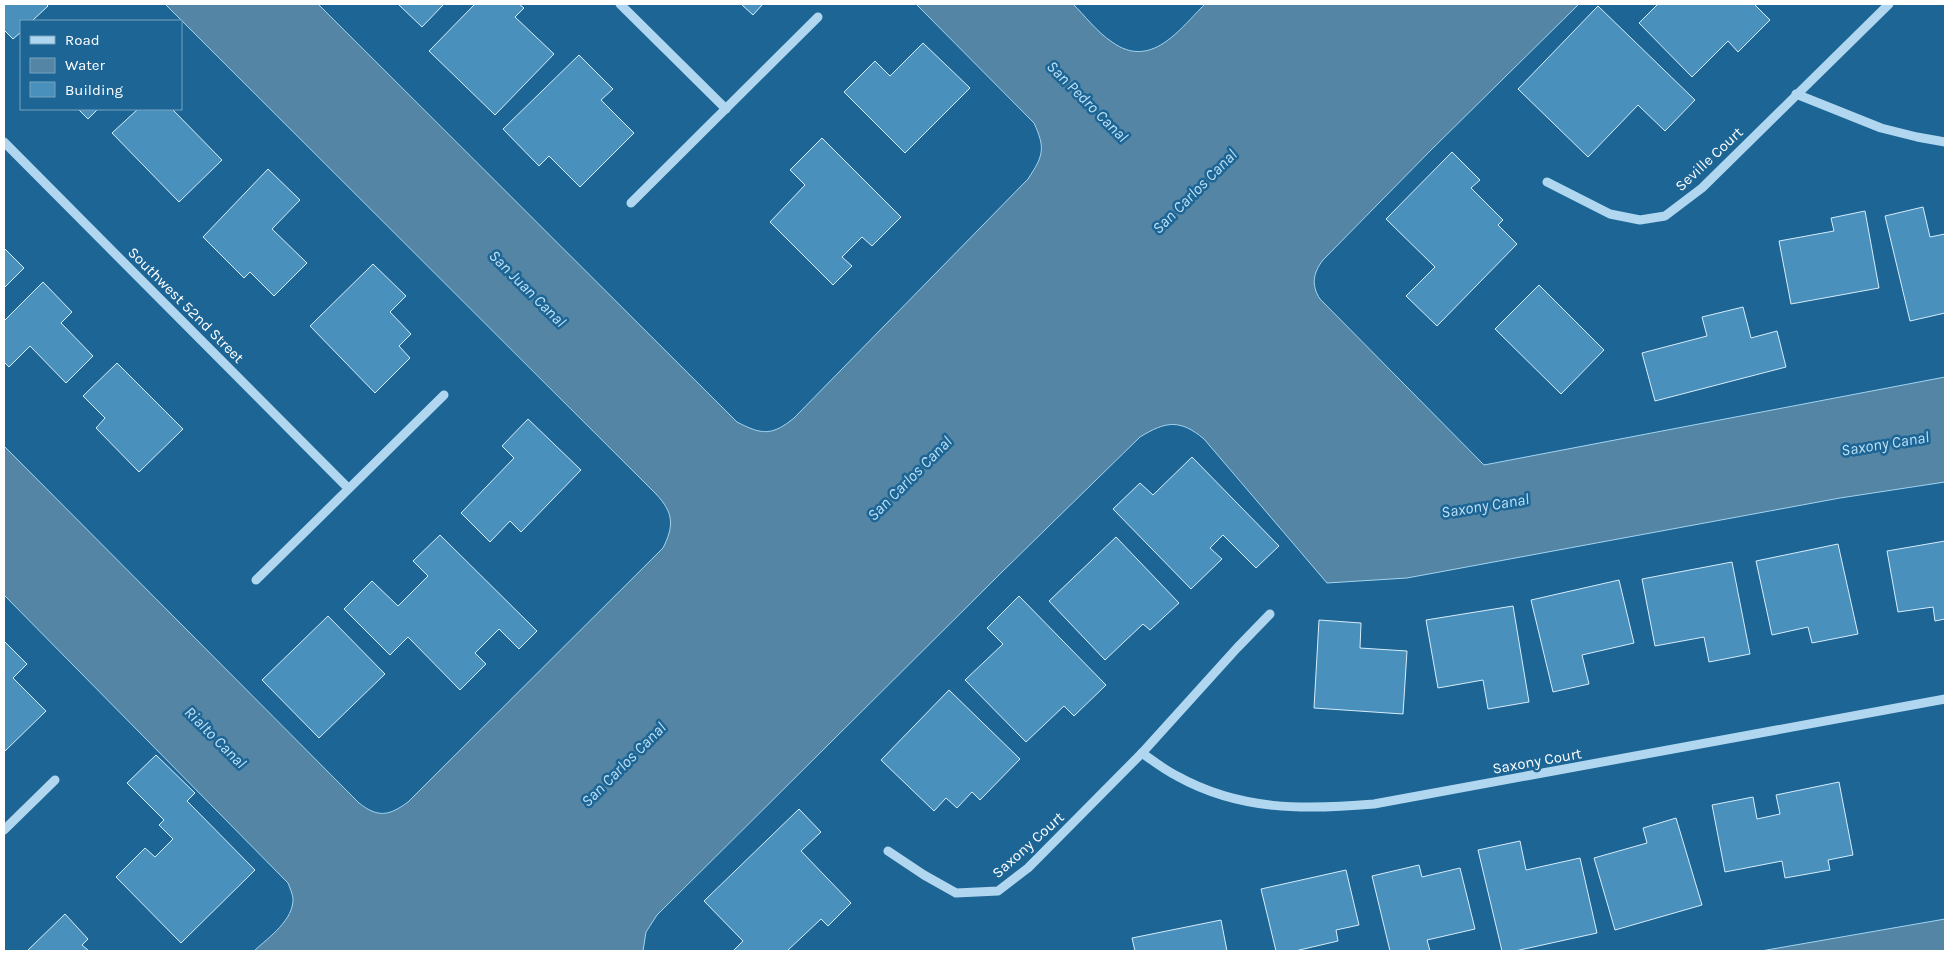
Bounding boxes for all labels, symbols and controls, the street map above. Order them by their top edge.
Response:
legend [20,20,182,110]
text: Road [65,31,100,49]
text: Water [65,56,106,74]
water label: San Pedro Canal [1043,57,1132,146]
text: Building [65,81,123,99]
street label: Seville Court [1671,123,1747,195]
water label: San Carlos Canal [1148,145,1241,238]
street label: Southwest 52nd Street [124,243,248,367]
water label: San Juan Canal [485,246,570,331]
water label: Saxony Canal [1840,427,1930,460]
water label: San Carlos Canal [863,432,956,525]
water label: Saxony Canal [1440,489,1530,522]
water label: Rialto Canal [181,702,251,772]
water label: San Carlos Canal [577,718,670,811]
street label: Saxony Court [1491,744,1583,778]
street label: Saxony Court [988,808,1068,882]

